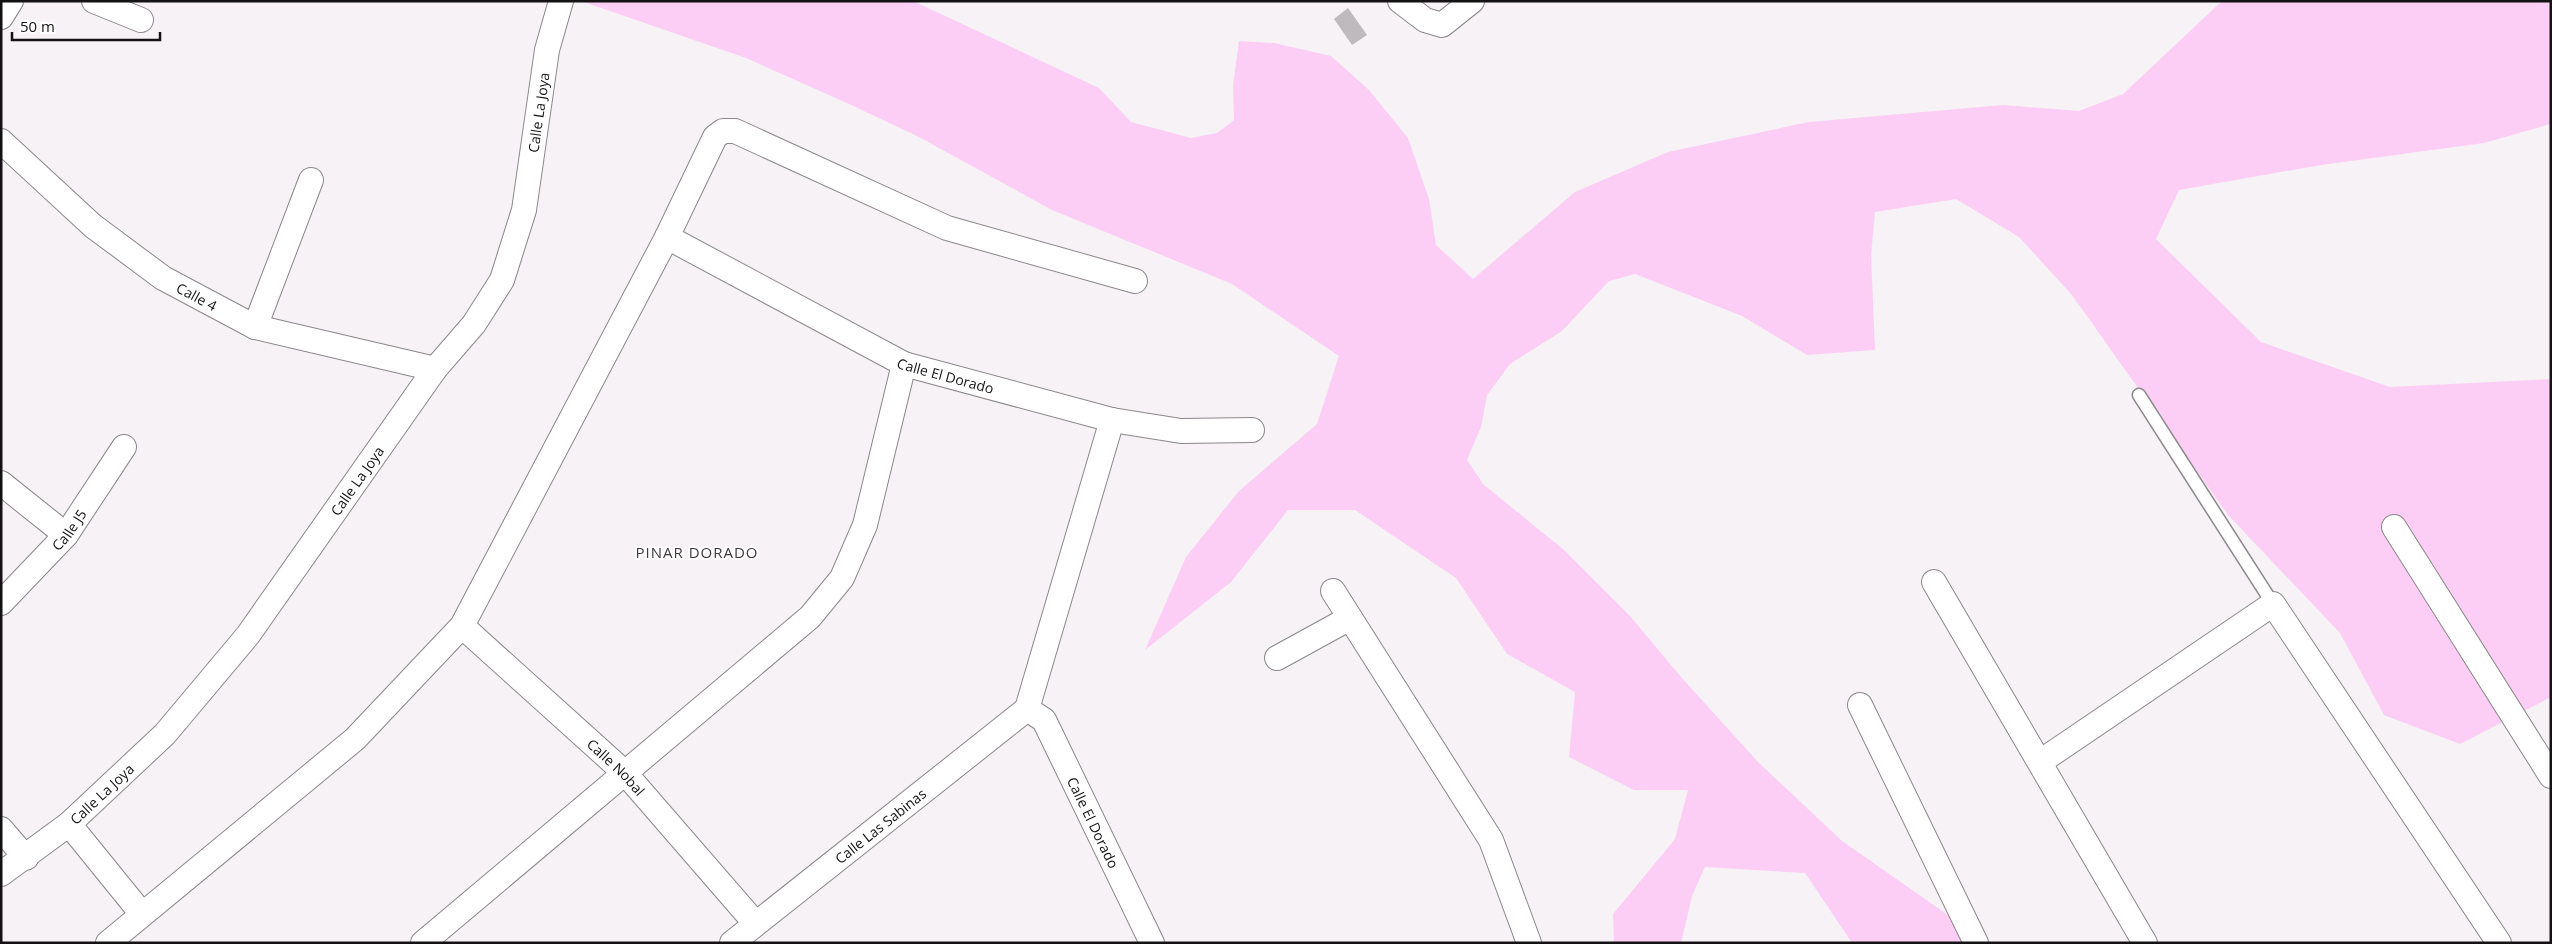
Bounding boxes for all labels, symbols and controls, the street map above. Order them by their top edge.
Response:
scale bar [12,10,160,42]
text: 50 m [20,16,55,36]
street label: Calle La Joya [523,71,553,154]
street label: Calle 4 [173,278,221,315]
street label: Calle El Dorado [894,353,996,397]
street label: Calle La Joya [326,442,388,519]
street label: Calle J5 [47,505,90,554]
district label: PINAR DORADO [636,542,759,562]
street label: Calle Nobal [583,734,650,799]
street label: Calle La Joya [66,759,138,828]
street label: Calle El Dorado [1063,774,1124,871]
street label: Calle Las Sabinas [831,783,930,868]

